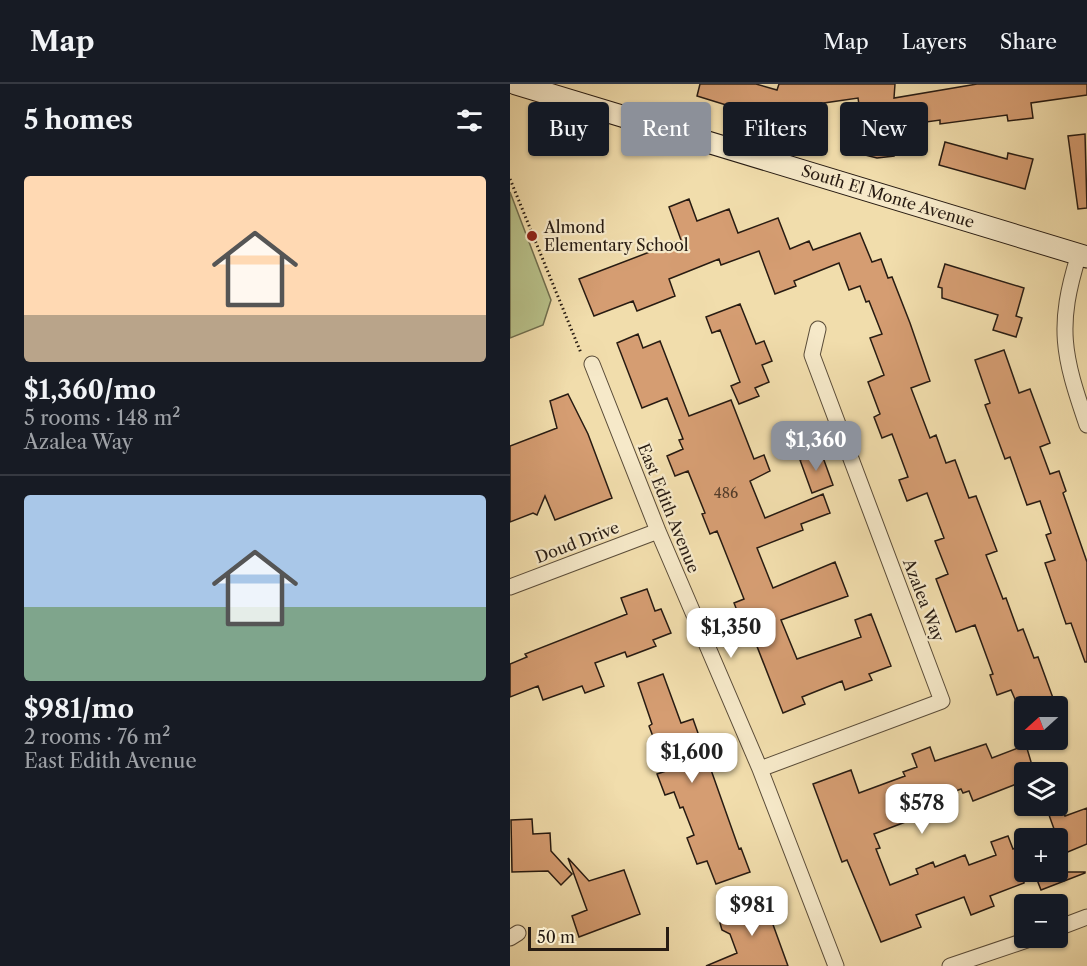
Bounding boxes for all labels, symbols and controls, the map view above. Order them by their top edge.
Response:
text: Map [30,24,94,58]
text: Map [824,29,869,54]
text: Layers [902,29,967,54]
text: Share [1000,29,1057,54]
chip: Buy [528,102,609,156]
chip: Rent [621,102,711,156]
chip: Filters [723,102,828,156]
chip: New [840,102,928,156]
text: 5 homes [24,104,133,136]
icon: filters [453,104,486,137]
street label: South El Monte Avenue [799,160,977,232]
icon: home [201,215,309,323]
place label: Almond Elementary School [543,217,689,255]
marker: Almond Elementary School [525,229,539,243]
text: $1,360/mo [24,374,156,406]
text: 5 rooms · 148 m² [24,406,180,430]
pin: $1,360 [767,421,865,472]
text: $1,360 [785,428,847,452]
text: Azalea Way [24,430,133,454]
street label: East Edith Avenue [634,440,704,576]
house number: 486 [714,484,738,502]
street label: Doud Drive [532,517,622,567]
icon: home [201,534,309,642]
street label: Azalea Way [899,555,949,645]
pin: $1,350 [682,608,780,659]
text: $1,350 [701,615,761,639]
text: $981/mo [24,693,134,725]
north arrow [1014,696,1068,750]
map controls [1014,696,1068,948]
text: 2 rooms · 76 m² [24,725,170,749]
pin: $1,600 [643,733,741,784]
text: $1,600 [660,740,724,764]
text: East Edith Avenue [24,749,197,773]
button: layers [1014,762,1068,816]
pin: $578 [886,784,958,835]
text: $578 [900,791,944,815]
button: + [1014,828,1068,882]
pin: $981 [716,886,788,937]
text: $981 [730,893,774,917]
button: − [1014,894,1068,948]
scale bar [528,924,669,952]
text: 50 m [537,927,575,947]

